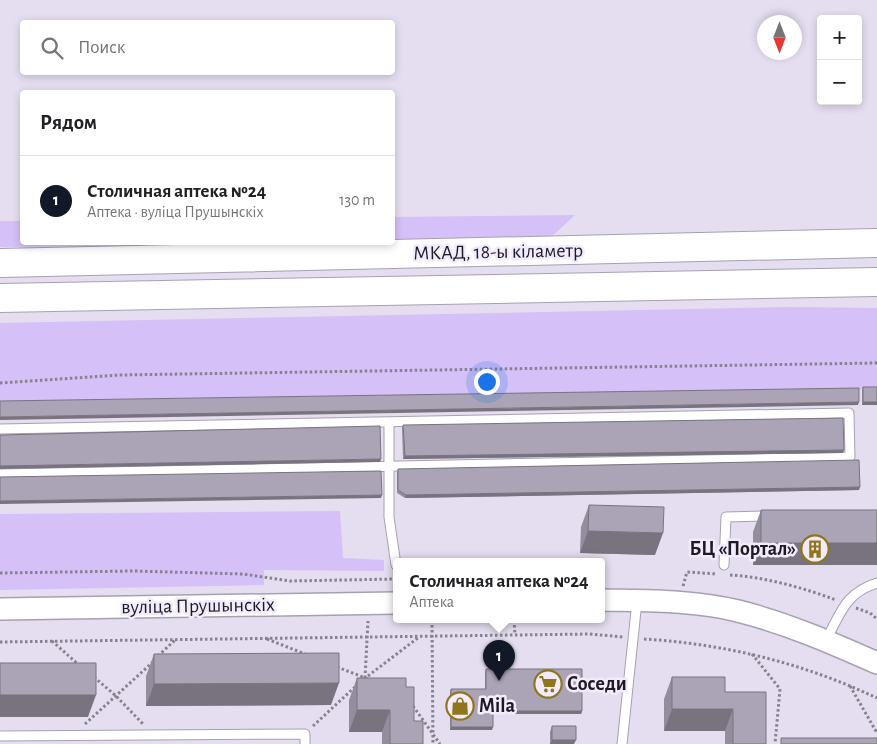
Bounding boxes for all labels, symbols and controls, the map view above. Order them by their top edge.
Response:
north arrow [757,15,802,60]
map controls [817,15,862,105]
button: + [817,15,862,60]
search box [20,20,395,75]
icon: search [38,34,66,62]
text: Поиск [78,38,125,57]
button: − [817,60,862,105]
text: Рядом [40,112,97,133]
text: Столичная аптека №24 [87,182,266,201]
text: 1 [53,192,59,208]
text: 130 m [339,192,375,208]
text: Аптека · вуліца Прушынскіх [87,204,264,220]
street label: МКАД, 18-ы кіламетр [413,241,583,263]
your location [474,369,500,395]
building icon: БЦ «Портал» [800,534,830,564]
place label: БЦ «Портал» [689,539,796,559]
popup [393,558,605,623]
text: Столичная аптека №24 [409,572,589,591]
text: Аптека [409,594,454,610]
street label: вуліца Прушынскіх [121,595,275,617]
pin: 1 [483,640,515,681]
supermarket icon: Соседи [533,669,563,699]
place label: Соседи [567,674,627,694]
shop icon: Mila [445,691,475,721]
place label: Mila [479,696,515,716]

